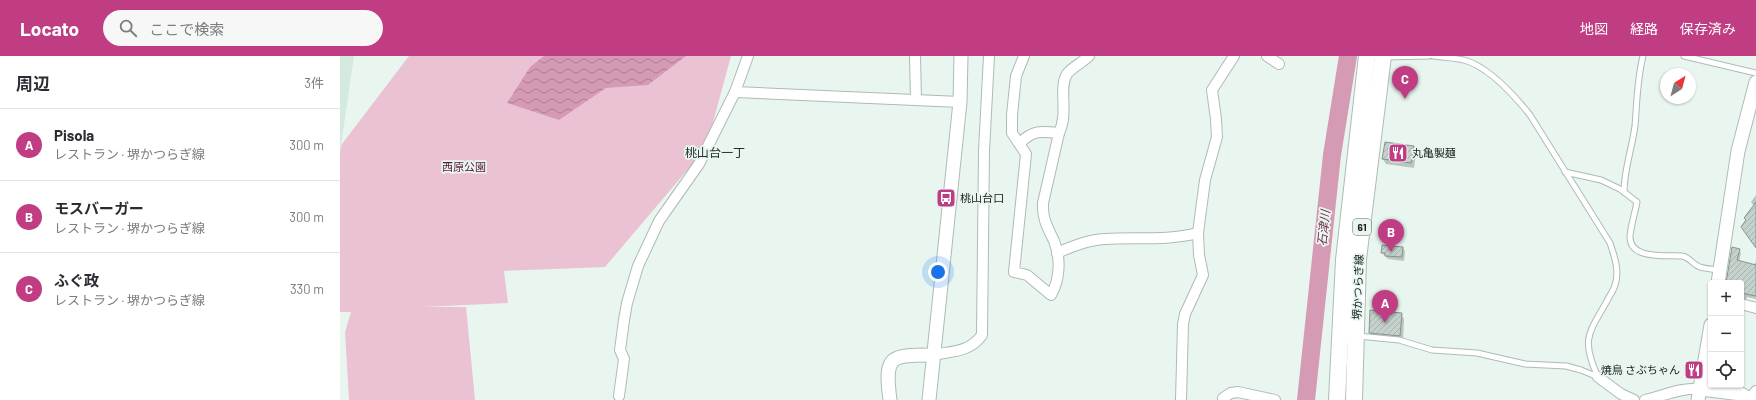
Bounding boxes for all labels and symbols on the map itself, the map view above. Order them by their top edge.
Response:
pin: C [1392,66,1418,99]
north arrow [1660,68,1696,104]
restaurant icon: 丸亀製麺 [1387,142,1409,164]
district label: 桃山台一丁 [685,145,745,159]
place label: 丸亀製麺 [1412,146,1456,159]
park label: 西原公園 [442,160,486,173]
bus stop icon: 桃山台口 [935,187,957,209]
place label: 桃山台口 [960,191,1004,204]
water label: 石津川 [1314,207,1332,247]
road number: 61 [1353,219,1371,235]
pin: B [1378,219,1404,252]
street label: 堺かつらぎ線 [1350,254,1365,320]
your location [928,262,948,282]
pin: A [1372,290,1398,323]
restaurant icon: 焼鳥 さぶちゃん [1683,359,1705,381]
place label: 焼鳥 さぶちゃん [1601,363,1680,376]

